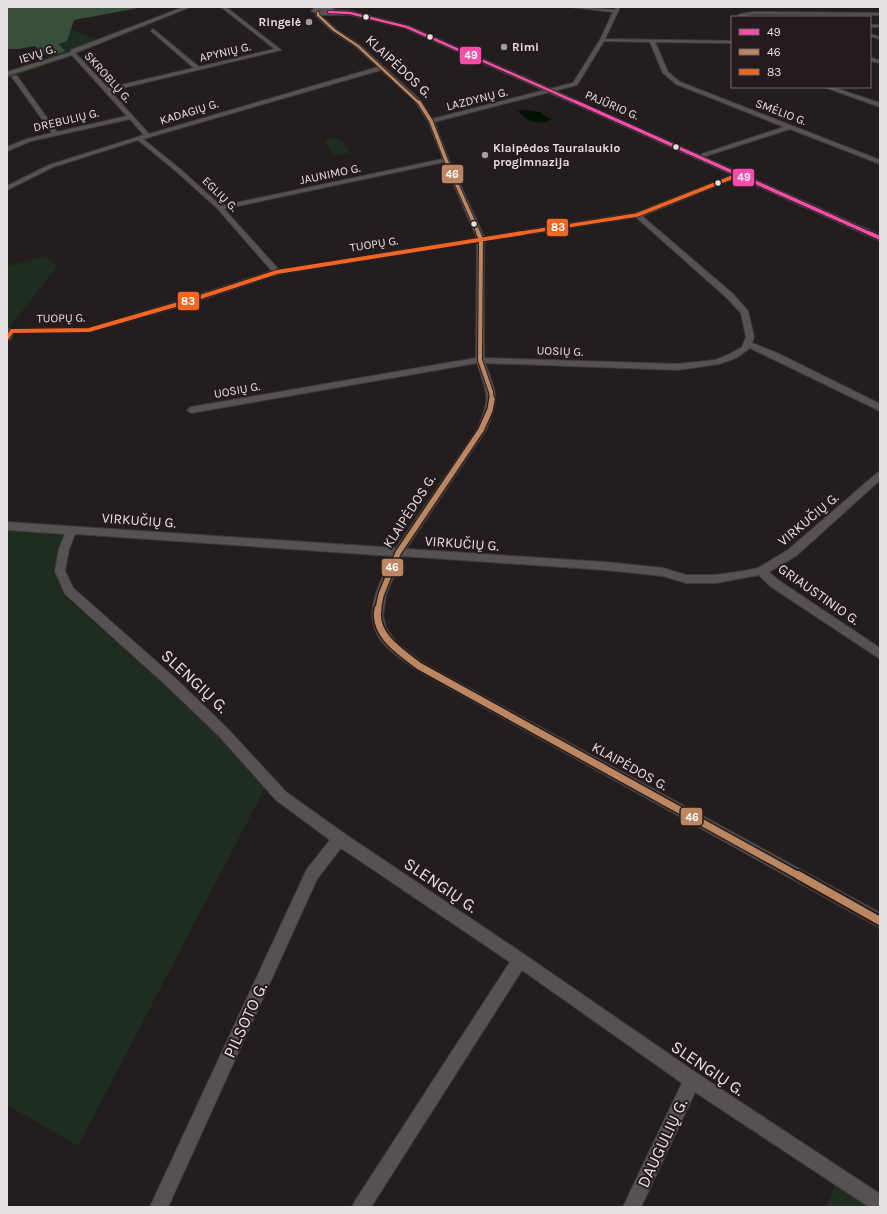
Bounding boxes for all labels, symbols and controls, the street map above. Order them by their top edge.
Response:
unlabelled marker [361,12,371,22]
place label: Ringelė [259,15,301,29]
legend [731,16,871,88]
marker: Ringelė [304,17,314,27]
text: 49 [767,25,781,39]
street label: KLAIPĖDOS G. [362,31,436,102]
unlabelled marker [425,32,435,42]
street label: APYNIŲ G. [198,39,252,65]
place label: Rimi [512,40,539,54]
street label: IEVŲ G. [17,42,57,66]
marker: Rimi [499,42,509,52]
text: 46 [767,45,781,59]
line badge: 49 [459,46,482,65]
street label: SKROBLŲ G. [82,49,134,105]
text: 49 [464,49,478,62]
text: 83 [767,65,781,79]
street label: LAZDYNŲ G. [445,85,509,113]
street label: PAJŪRIO G. [583,87,641,123]
street label: KADAGIŲ G. [158,96,220,128]
street label: SMĖLIO G. [753,96,809,128]
street label: DREBULIŲ G. [32,106,100,134]
place label: Klaipėdos Tauralaukio progimnazija [493,141,620,169]
unlabelled marker [671,142,681,152]
marker: Klaipėdos Tauralaukio progimnazija [480,150,490,160]
street label: JAUNIMO G. [298,161,362,187]
line badge: 46 [441,164,464,184]
text: 46 [445,168,459,181]
line badge: 49 [732,168,755,187]
text: 49 [737,171,751,184]
street label: EGLIŲ G. [199,174,241,214]
unlabelled marker [713,178,723,188]
line badge: 83 [546,218,569,237]
unlabelled marker [469,219,479,229]
text: 83 [551,221,565,234]
street label: TUOPŲ G. [349,233,399,255]
line badge: 83 [177,291,200,311]
text: 83 [181,295,195,308]
street label: TUOPŲ G. [36,311,86,325]
street label: UOSIŲ G. [536,343,584,359]
street label: UOSIŲ G. [213,379,261,401]
street label: KLAIPĖDOS G. [379,471,440,551]
street label: VIRKUČIŲ G. [774,489,843,550]
street label: VIRKUČIŲ G. [101,509,177,532]
street label: VIRKUČIŲ G. [424,532,500,555]
line badge: 46 [381,558,404,577]
street label: GRIAUSTINIO G. [775,560,863,629]
text: 46 [385,561,399,574]
street label: SLENGIŲ G. [157,645,233,717]
street label: KLAIPĖDOS G. [589,739,671,795]
line badge: 46 [680,807,703,826]
text: 46 [685,811,699,824]
street label: SLENGIŲ G. [400,853,482,917]
street label: PILSOTO G. [219,979,271,1061]
street label: SLENGIŲ G. [667,1036,749,1100]
street label: DAUGULIŲ G. [633,1095,691,1191]

